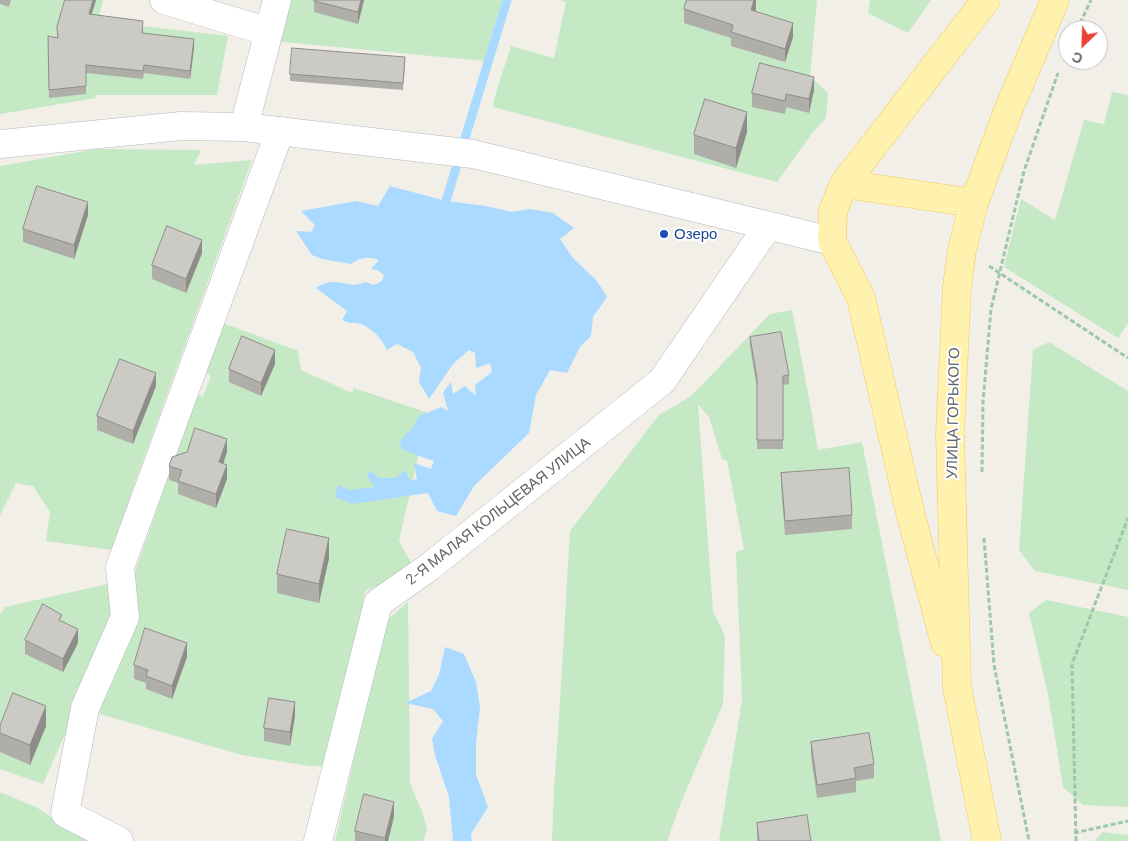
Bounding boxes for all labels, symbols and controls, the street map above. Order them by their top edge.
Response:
north arrow [1058,20,1108,70]
text: С [1069,48,1085,68]
place label: Озеро [674,225,717,243]
marker: Озеро [658,228,670,240]
street label: УЛИЦА ГОРЬКОГО [943,347,963,479]
street label: 2-Я МАЛАЯ КОЛЬЦЕВАЯ УЛИЦА [402,433,594,589]

